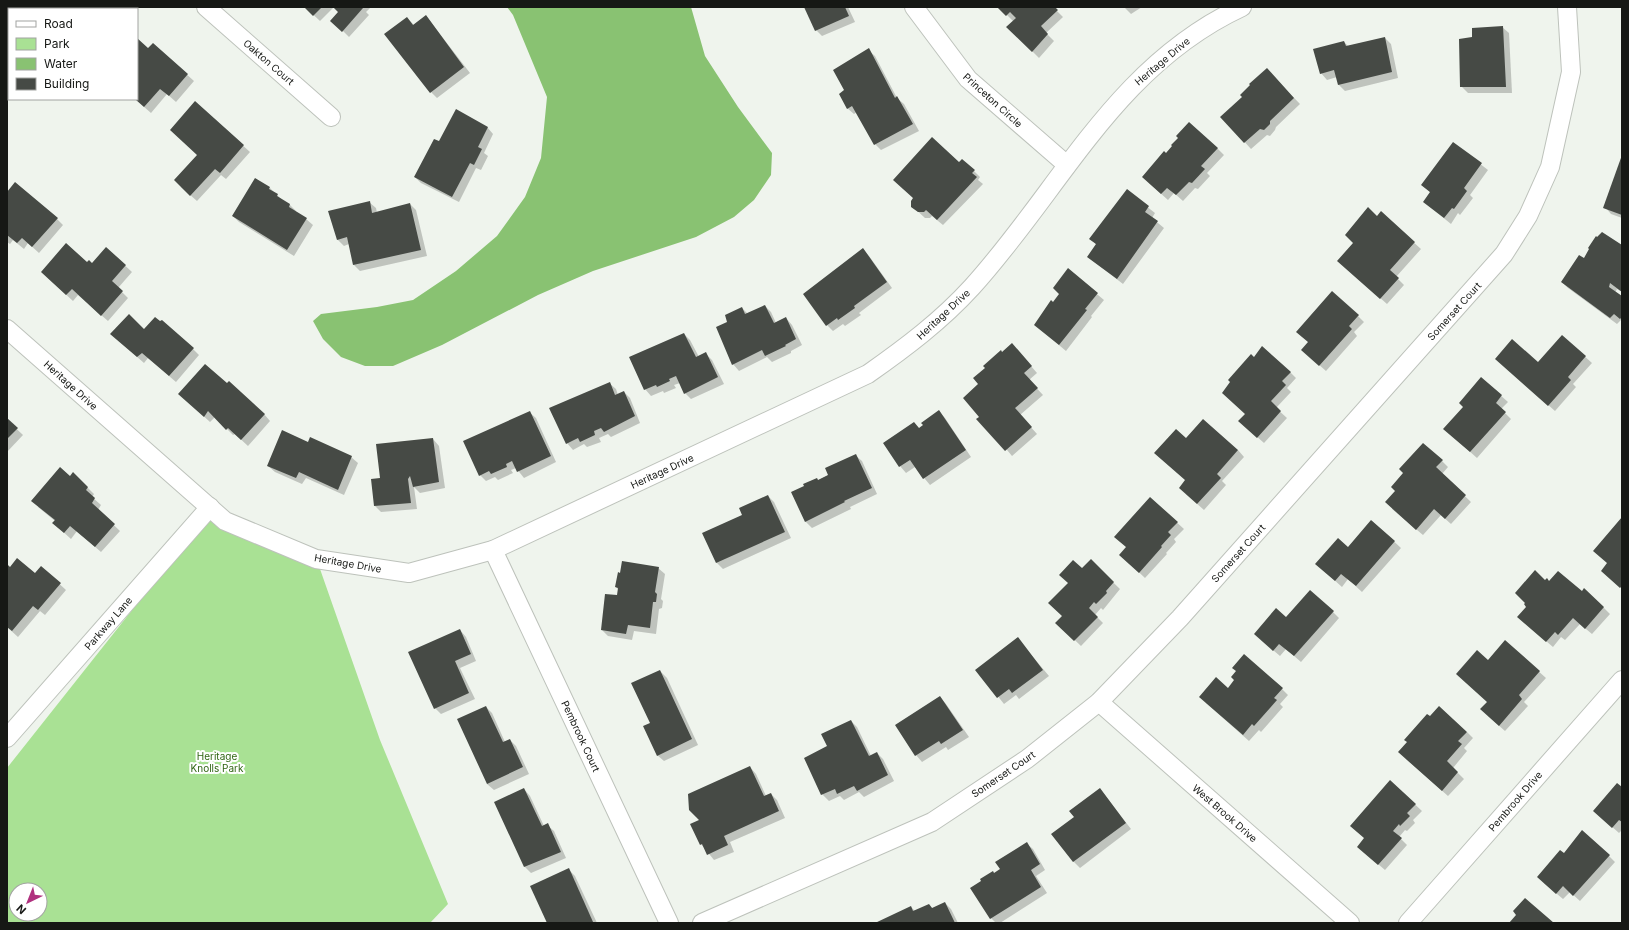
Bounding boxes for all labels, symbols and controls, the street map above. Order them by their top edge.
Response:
legend [8,8,138,100]
text: Road [44,16,73,31]
street label: Heritage Drive [1132,34,1192,87]
text: Park [44,36,70,51]
street label: Oakton Court [241,37,297,88]
text: Water [44,56,78,71]
street label: Princeton Circle [961,70,1025,130]
text: Building [44,76,89,91]
street label: Somerset Court [1425,279,1484,343]
street label: Heritage Drive [914,286,972,342]
street label: Heritage Drive [42,358,100,412]
street label: Heritage Drive [629,451,696,491]
street label: Somerset Court [1209,521,1268,585]
street label: Heritage Drive [313,551,383,575]
street label: Parkway Lane [82,594,134,652]
street label: Pembrook Court [559,698,603,774]
street label: Somerset Court [969,748,1038,800]
park label: Heritage Knolls Park [191,750,244,774]
street label: Pembrook Drive [1486,768,1544,834]
street label: West Brook Drive [1190,782,1260,844]
north arrow [8,882,48,922]
text: N [13,901,29,917]

